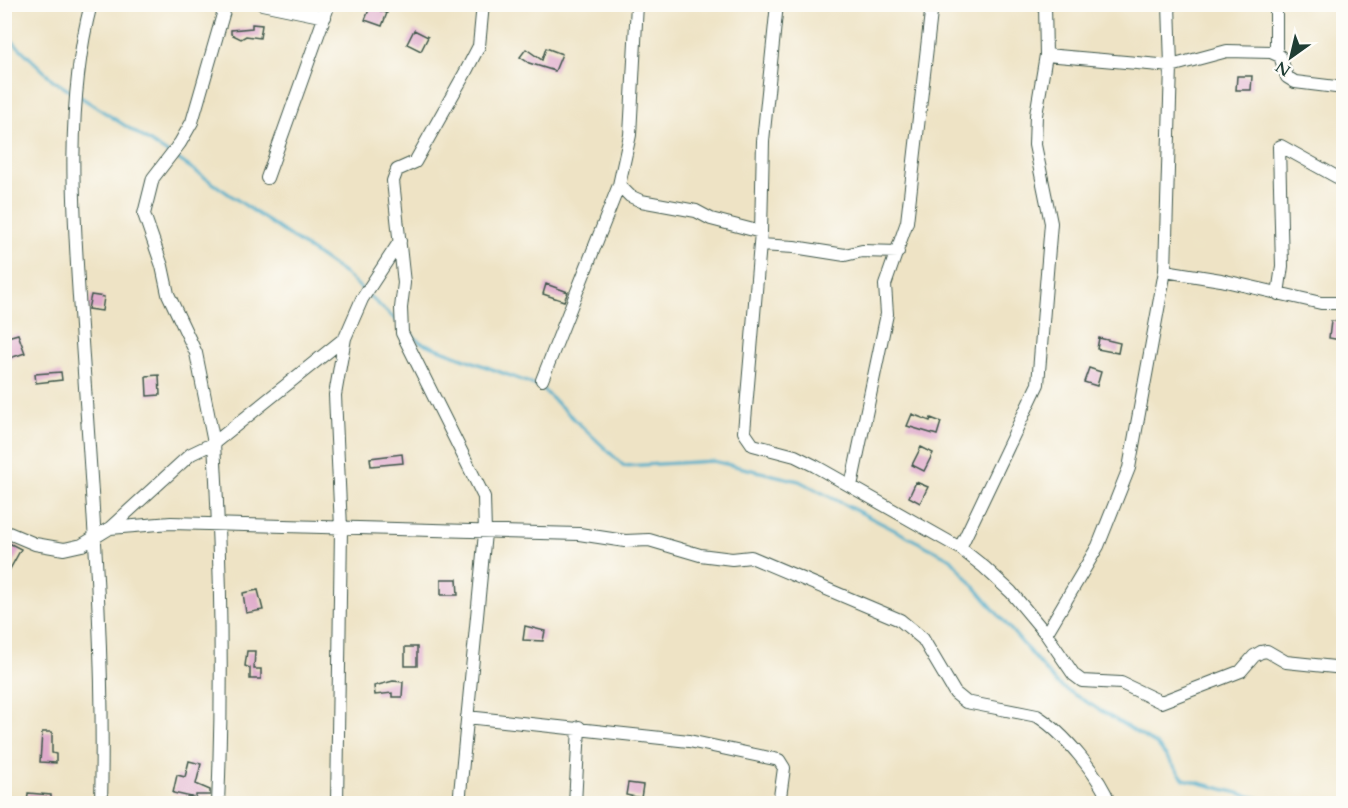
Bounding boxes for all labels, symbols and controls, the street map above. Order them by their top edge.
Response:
north arrow [1261,27,1321,87]
text: N [1271,56,1295,82]

